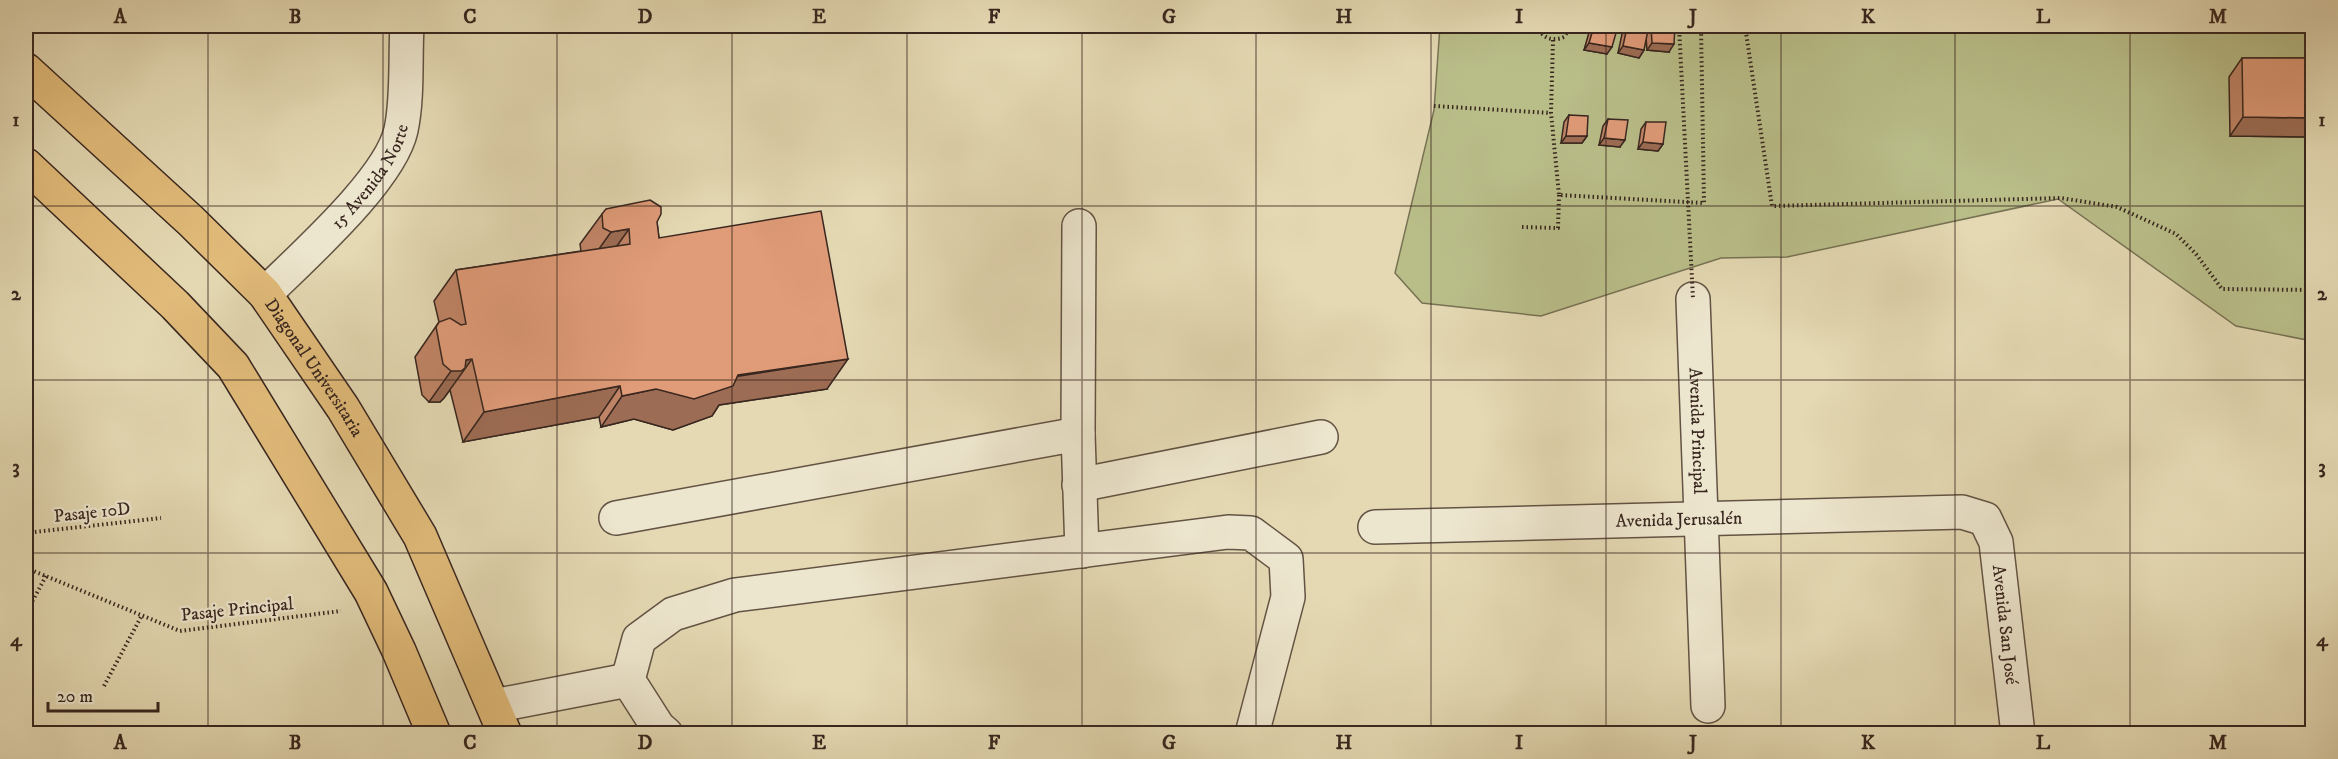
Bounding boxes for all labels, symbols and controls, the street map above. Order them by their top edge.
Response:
text: A [113,5,128,30]
text: B [289,5,301,30]
text: C [463,5,477,30]
text: D [638,5,653,30]
text: E [812,5,826,30]
text: F [988,5,1001,30]
text: G [1162,5,1176,30]
text: H [1336,5,1353,30]
text: I [1515,5,1523,30]
text: J [1687,5,1697,30]
text: K [1861,5,1876,30]
text: L [2036,5,2051,30]
text: M [2209,5,2227,30]
text: 1 [12,108,20,133]
text: 1 [2318,108,2326,133]
street label: 15 Avenida Norte [327,123,414,234]
text: 2 [11,282,22,307]
text: 2 [2317,282,2328,307]
street label: Diagonal Universitaria [259,294,368,441]
street label: Avenida Principal [1684,367,1710,495]
text: 3 [12,455,20,480]
text: 3 [2318,455,2326,480]
street label: Pasaje 10D [53,498,132,528]
street label: Avenida Jerusalén [1615,508,1743,533]
street label: Avenida San José [1987,564,2022,686]
street label: Pasaje Principal [180,593,295,627]
text: 4 [10,628,23,653]
text: 4 [2316,628,2329,653]
scale bar [48,675,158,713]
text: 20 m [57,686,93,708]
text: A [113,731,128,756]
text: B [289,731,301,756]
text: C [463,731,477,756]
text: D [638,731,653,756]
text: E [812,731,826,756]
text: F [988,731,1001,756]
text: G [1162,731,1176,756]
text: H [1336,731,1353,756]
text: I [1515,731,1523,756]
text: J [1687,731,1697,756]
text: K [1861,731,1876,756]
text: L [2036,731,2051,756]
text: M [2209,731,2227,756]

